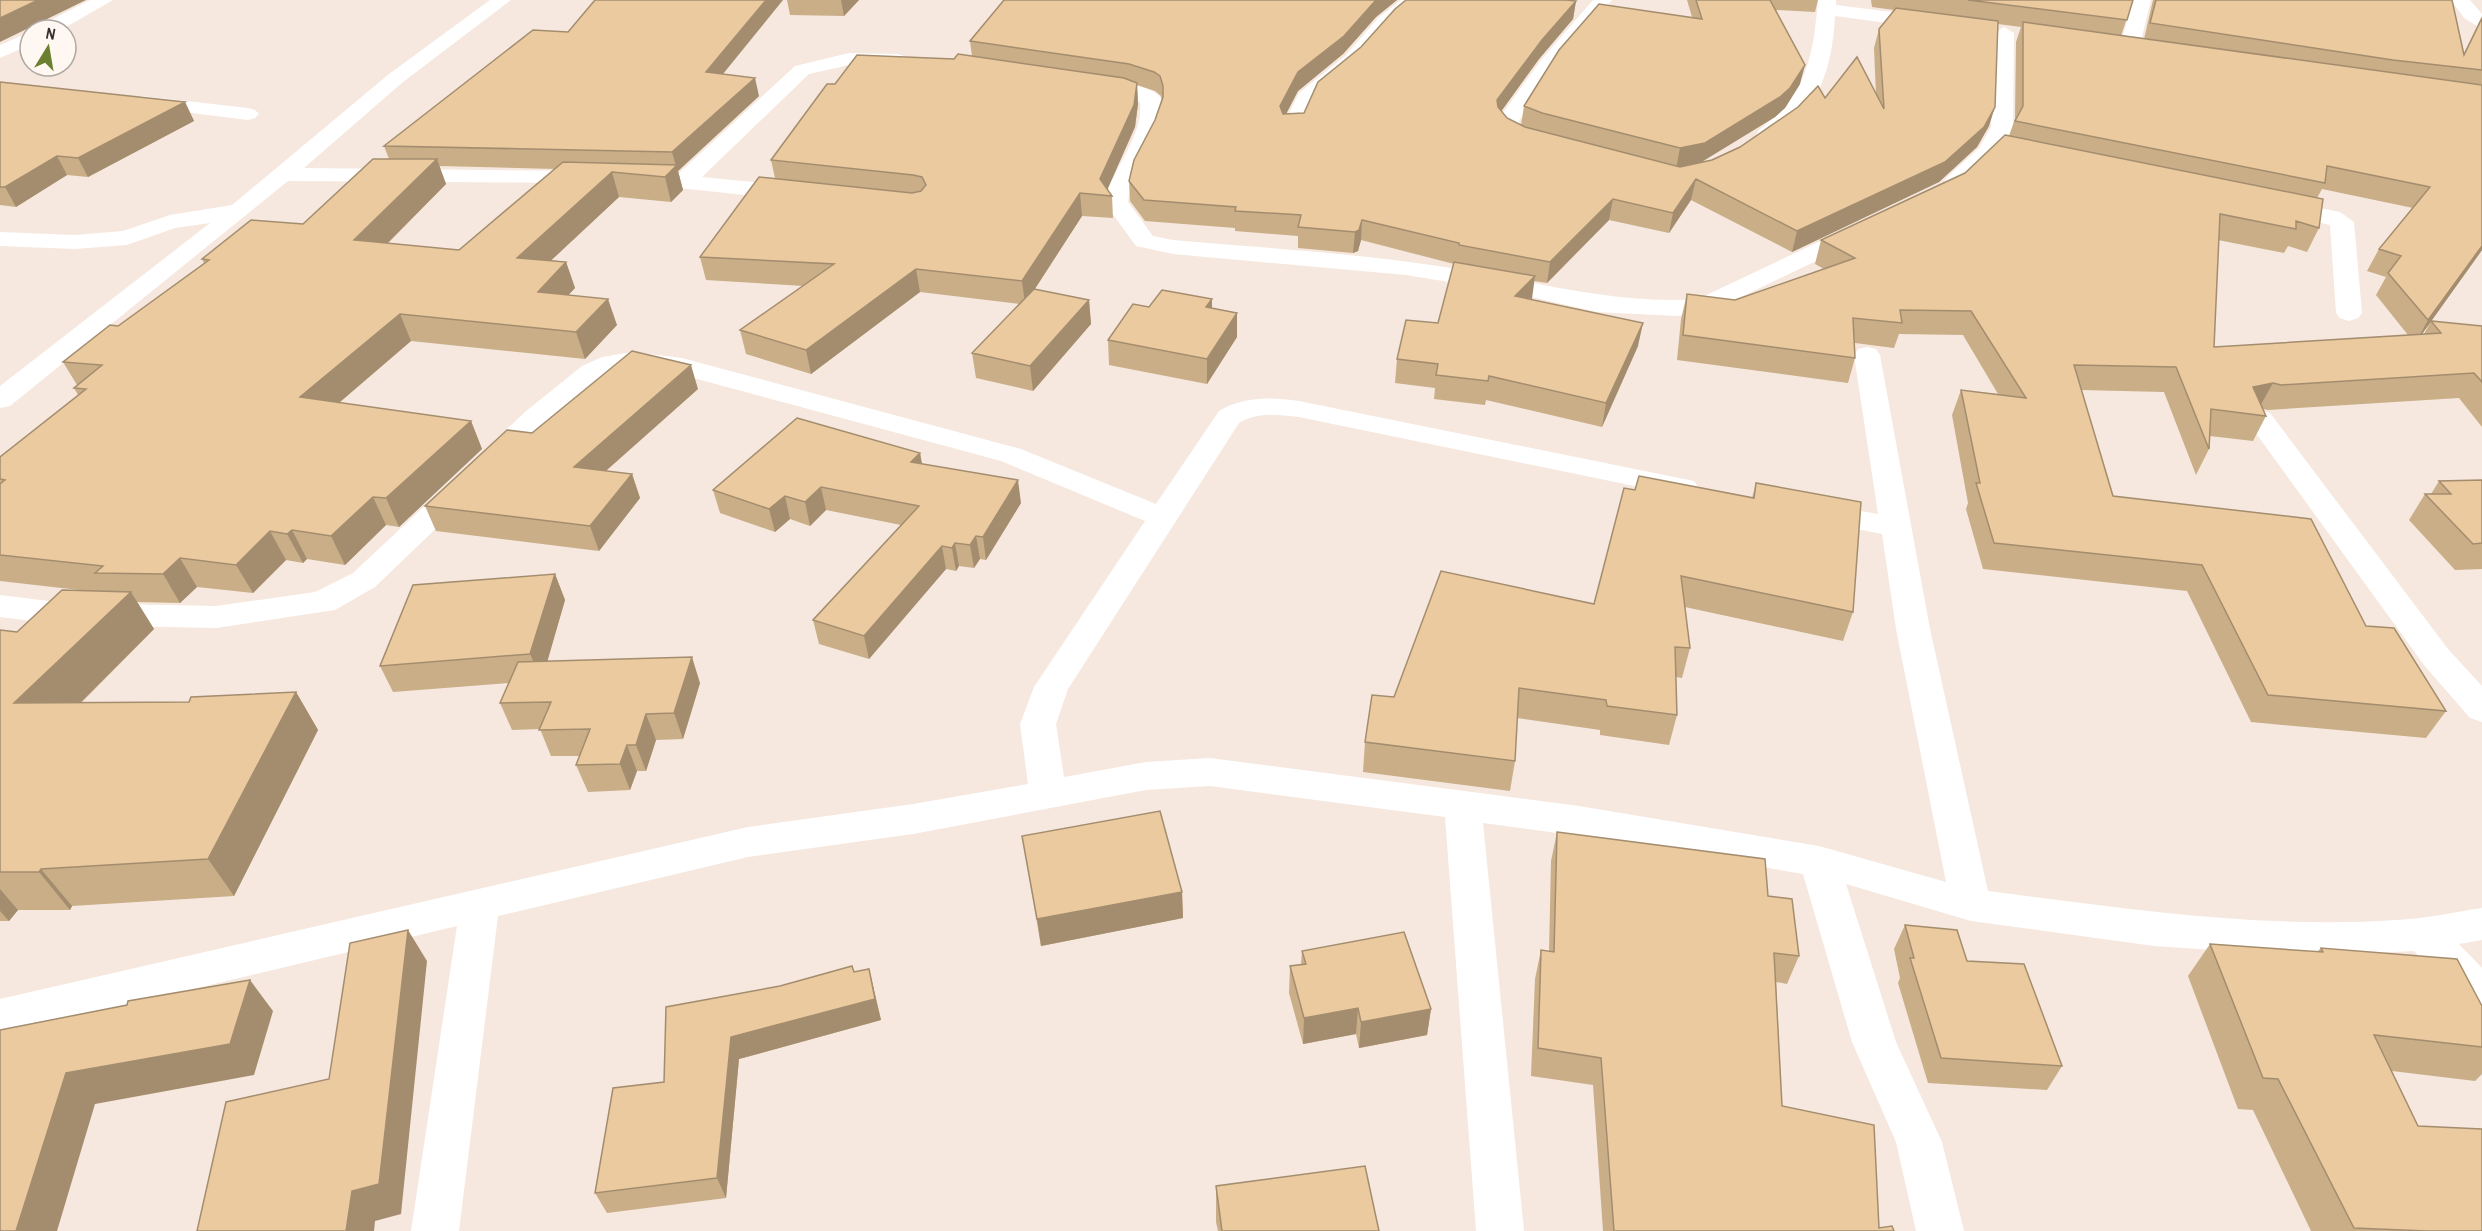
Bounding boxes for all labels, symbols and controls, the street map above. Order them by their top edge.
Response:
north arrow [18,18,78,78]
text: N [44,22,58,45]

